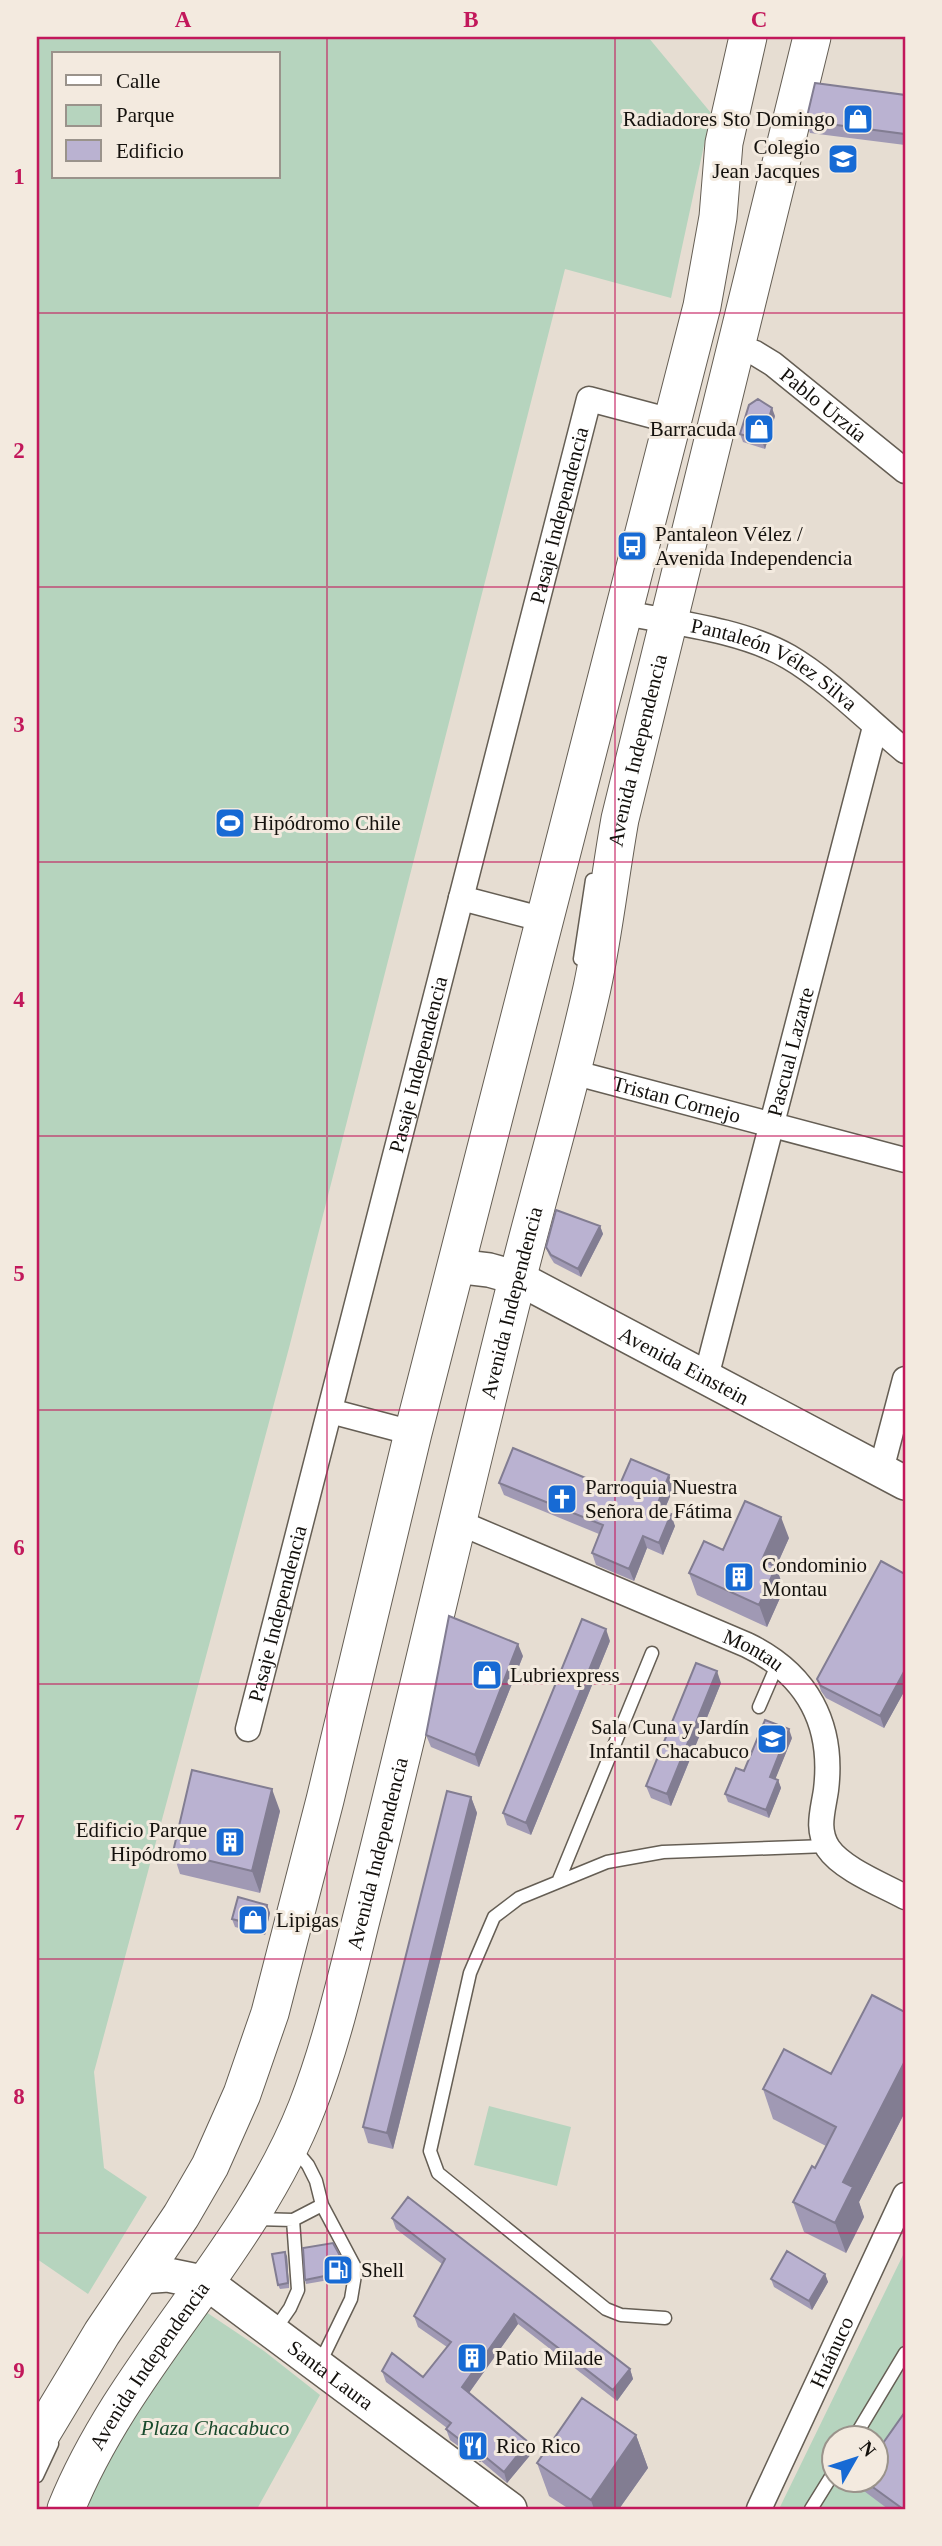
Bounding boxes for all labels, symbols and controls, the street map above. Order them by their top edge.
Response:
text: A [175,7,192,32]
text: B [463,7,479,32]
text: C [751,7,767,32]
legend [52,52,280,178]
text: Calle [116,69,160,93]
shop icon: Radiadores Sto Domingo [841,102,875,136]
text: Parque [116,103,174,127]
place label: Radiadores Sto Domingo [623,107,835,131]
place label: Colegio Jean Jacques [712,135,820,183]
text: Edificio [116,139,184,163]
school or university icon: Colegio Jean Jacques [826,142,860,176]
text: 1 [13,164,25,189]
street label: Pablo Urzúa [775,363,872,448]
shop icon: Barracuda [742,412,776,446]
place label: Barracuda [650,417,737,441]
street label: Pasaje Independencia [525,424,594,606]
text: 2 [13,438,25,463]
place label: Pantaleon Vélez / Avenida Independencia [655,522,853,570]
bus stop icon: Pantaleon Vélez / Avenida Independencia [615,529,649,563]
street label: Pantaleón Vélez Silva [689,613,863,716]
street label: Avenida Independencia [604,651,672,848]
text: 3 [13,712,25,737]
sports icon: Hipódromo Chile [213,806,247,840]
place label: Hipódromo Chile [253,811,401,835]
street label: Pasaje Independencia [384,973,453,1155]
street label: Pascual Lazarte [762,985,819,1119]
text: 4 [13,987,25,1012]
street label: Tristan Cornejo [610,1071,743,1128]
street label: Avenida Independencia [476,1203,548,1401]
text: 5 [13,1261,25,1286]
street label: Avenida Einstein [615,1322,753,1410]
place label: Parroquia Nuestra Señora de Fátima [585,1475,738,1523]
church icon: Parroquia Nuestra Señora de Fátima [545,1482,579,1516]
street label: Pasaje Independencia [243,1522,312,1705]
text: 6 [13,1535,25,1560]
place label: Condominio Montau [762,1553,867,1601]
building icon: Condominio Montau [722,1560,756,1594]
street label: Montau [720,1624,789,1676]
shop icon: Lubriexpress [470,1658,504,1692]
place label: Lubriexpress [510,1663,620,1687]
place label: Sala Cuna y Jardín Infantil Chacabuco [589,1715,749,1763]
school or university icon: Sala Cuna y Jardín Infantil Chacabuco [755,1722,789,1756]
street label: Avenida Independencia [342,1754,413,1952]
text: 7 [13,1810,25,1835]
place label: Edificio Parque Hipódromo [76,1818,207,1866]
building icon: Edificio Parque Hipódromo [213,1825,247,1859]
shop icon: Lipigas [236,1903,270,1937]
place label: Lipigas [276,1908,339,1932]
text: 8 [13,2084,25,2109]
fuel station icon: Shell [321,2253,355,2287]
place label: Shell [361,2258,404,2282]
street label: Avenida Independencia [85,2277,215,2454]
street label: Huánuco [805,2313,859,2392]
street label: Santa Laura [283,2335,379,2415]
building icon: Patio Milade [455,2341,489,2375]
place label: Patio Milade [495,2346,603,2370]
text: 9 [13,2358,25,2383]
park label: Plaza Chacabuco [140,2416,289,2440]
north arrow [820,2424,890,2494]
restaurant icon: Rico Rico [456,2429,490,2463]
place label: Rico Rico [496,2434,581,2458]
text: N [855,2437,880,2461]

